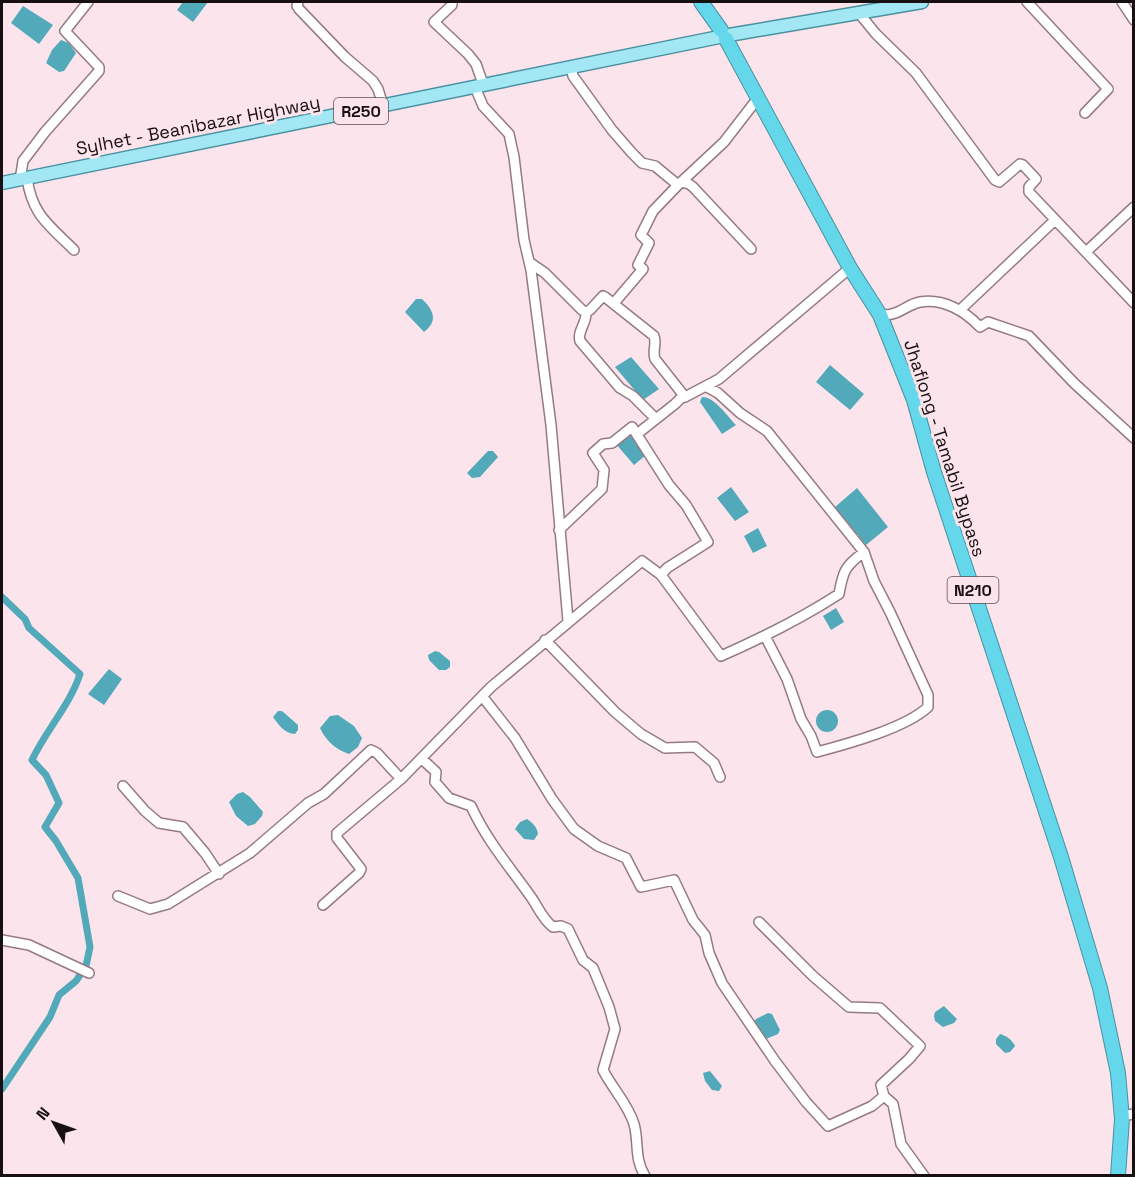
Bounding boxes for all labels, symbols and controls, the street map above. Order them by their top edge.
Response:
street label: Sylhet - Beanibazar Highway [74,90,322,160]
road number: R250 [334,98,388,124]
street label: Jhaflong - Tamabil Bypass [899,336,991,560]
road number: N210 [948,577,998,603]
north arrow [24,1093,84,1153]
text: N [31,1103,54,1125]

